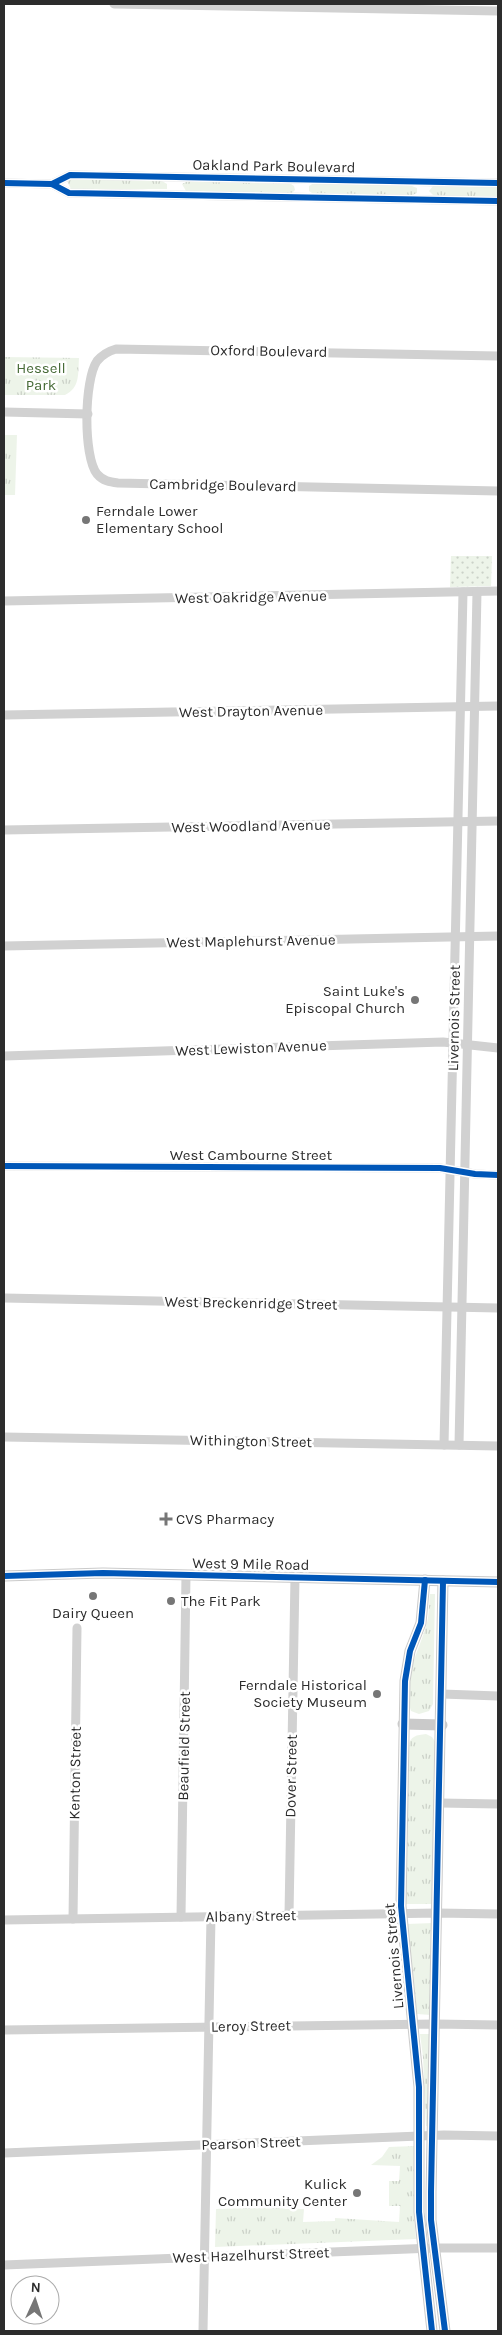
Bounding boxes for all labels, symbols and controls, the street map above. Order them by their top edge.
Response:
street label: Oakland Park Boulevard [192,156,356,176]
street label: Oxford Boulevard [210,341,328,361]
park label: Hessell Park [16,359,66,394]
street label: Cambridge Boulevard [149,475,297,495]
place label: Ferndale Lower Elementary School [96,502,223,537]
marker: Ferndale Lower Elementary School [80,514,92,526]
street label: West Oakridge Avenue [175,587,327,607]
street label: West Drayton Avenue [179,701,323,721]
street label: West Woodland Avenue [171,816,331,836]
street label: West Maplehurst Avenue [166,931,336,951]
street label: Livernois Street [444,964,464,1071]
place label: Saint Luke's Episcopal Church [285,982,405,1017]
marker: Saint Luke's Episcopal Church [409,994,421,1006]
street label: West Lewiston Avenue [175,1036,327,1060]
street label: West Cambourne Street [170,1146,332,1164]
street label: West Breckenridge Street [164,1292,338,1314]
street label: Withington Street [190,1431,313,1451]
place label: CVS Pharmacy [176,1510,274,1528]
marker: CVS Pharmacy [160,1513,172,1525]
street label: West 9 Mile Road [192,1554,310,1574]
marker: Dairy Queen [87,1590,99,1602]
place label: The Fit Park [181,1592,261,1610]
marker: The Fit Park [165,1595,177,1607]
place label: Dairy Queen [52,1604,134,1622]
place label: Ferndale Historical Society Museum [238,1676,367,1711]
marker: Ferndale Historical Society Museum [371,1688,383,1700]
street label: Beaufield Street [174,1691,194,1801]
street label: Kenton Street [65,1726,85,1820]
street label: Dover Street [281,1734,301,1818]
street label: Livernois Street [380,1902,408,2010]
street label: Albany Street [205,1906,297,1926]
street label: Leroy Street [211,2016,292,2036]
street label: Pearson Street [201,2132,301,2154]
place label: Kulick Community Center [218,2175,348,2210]
marker: Kulick Community Center [351,2187,363,2199]
street label: West Hazelhurst Street [172,2243,330,2267]
north arrow [10,2275,60,2325]
text: N [30,2279,41,2296]

